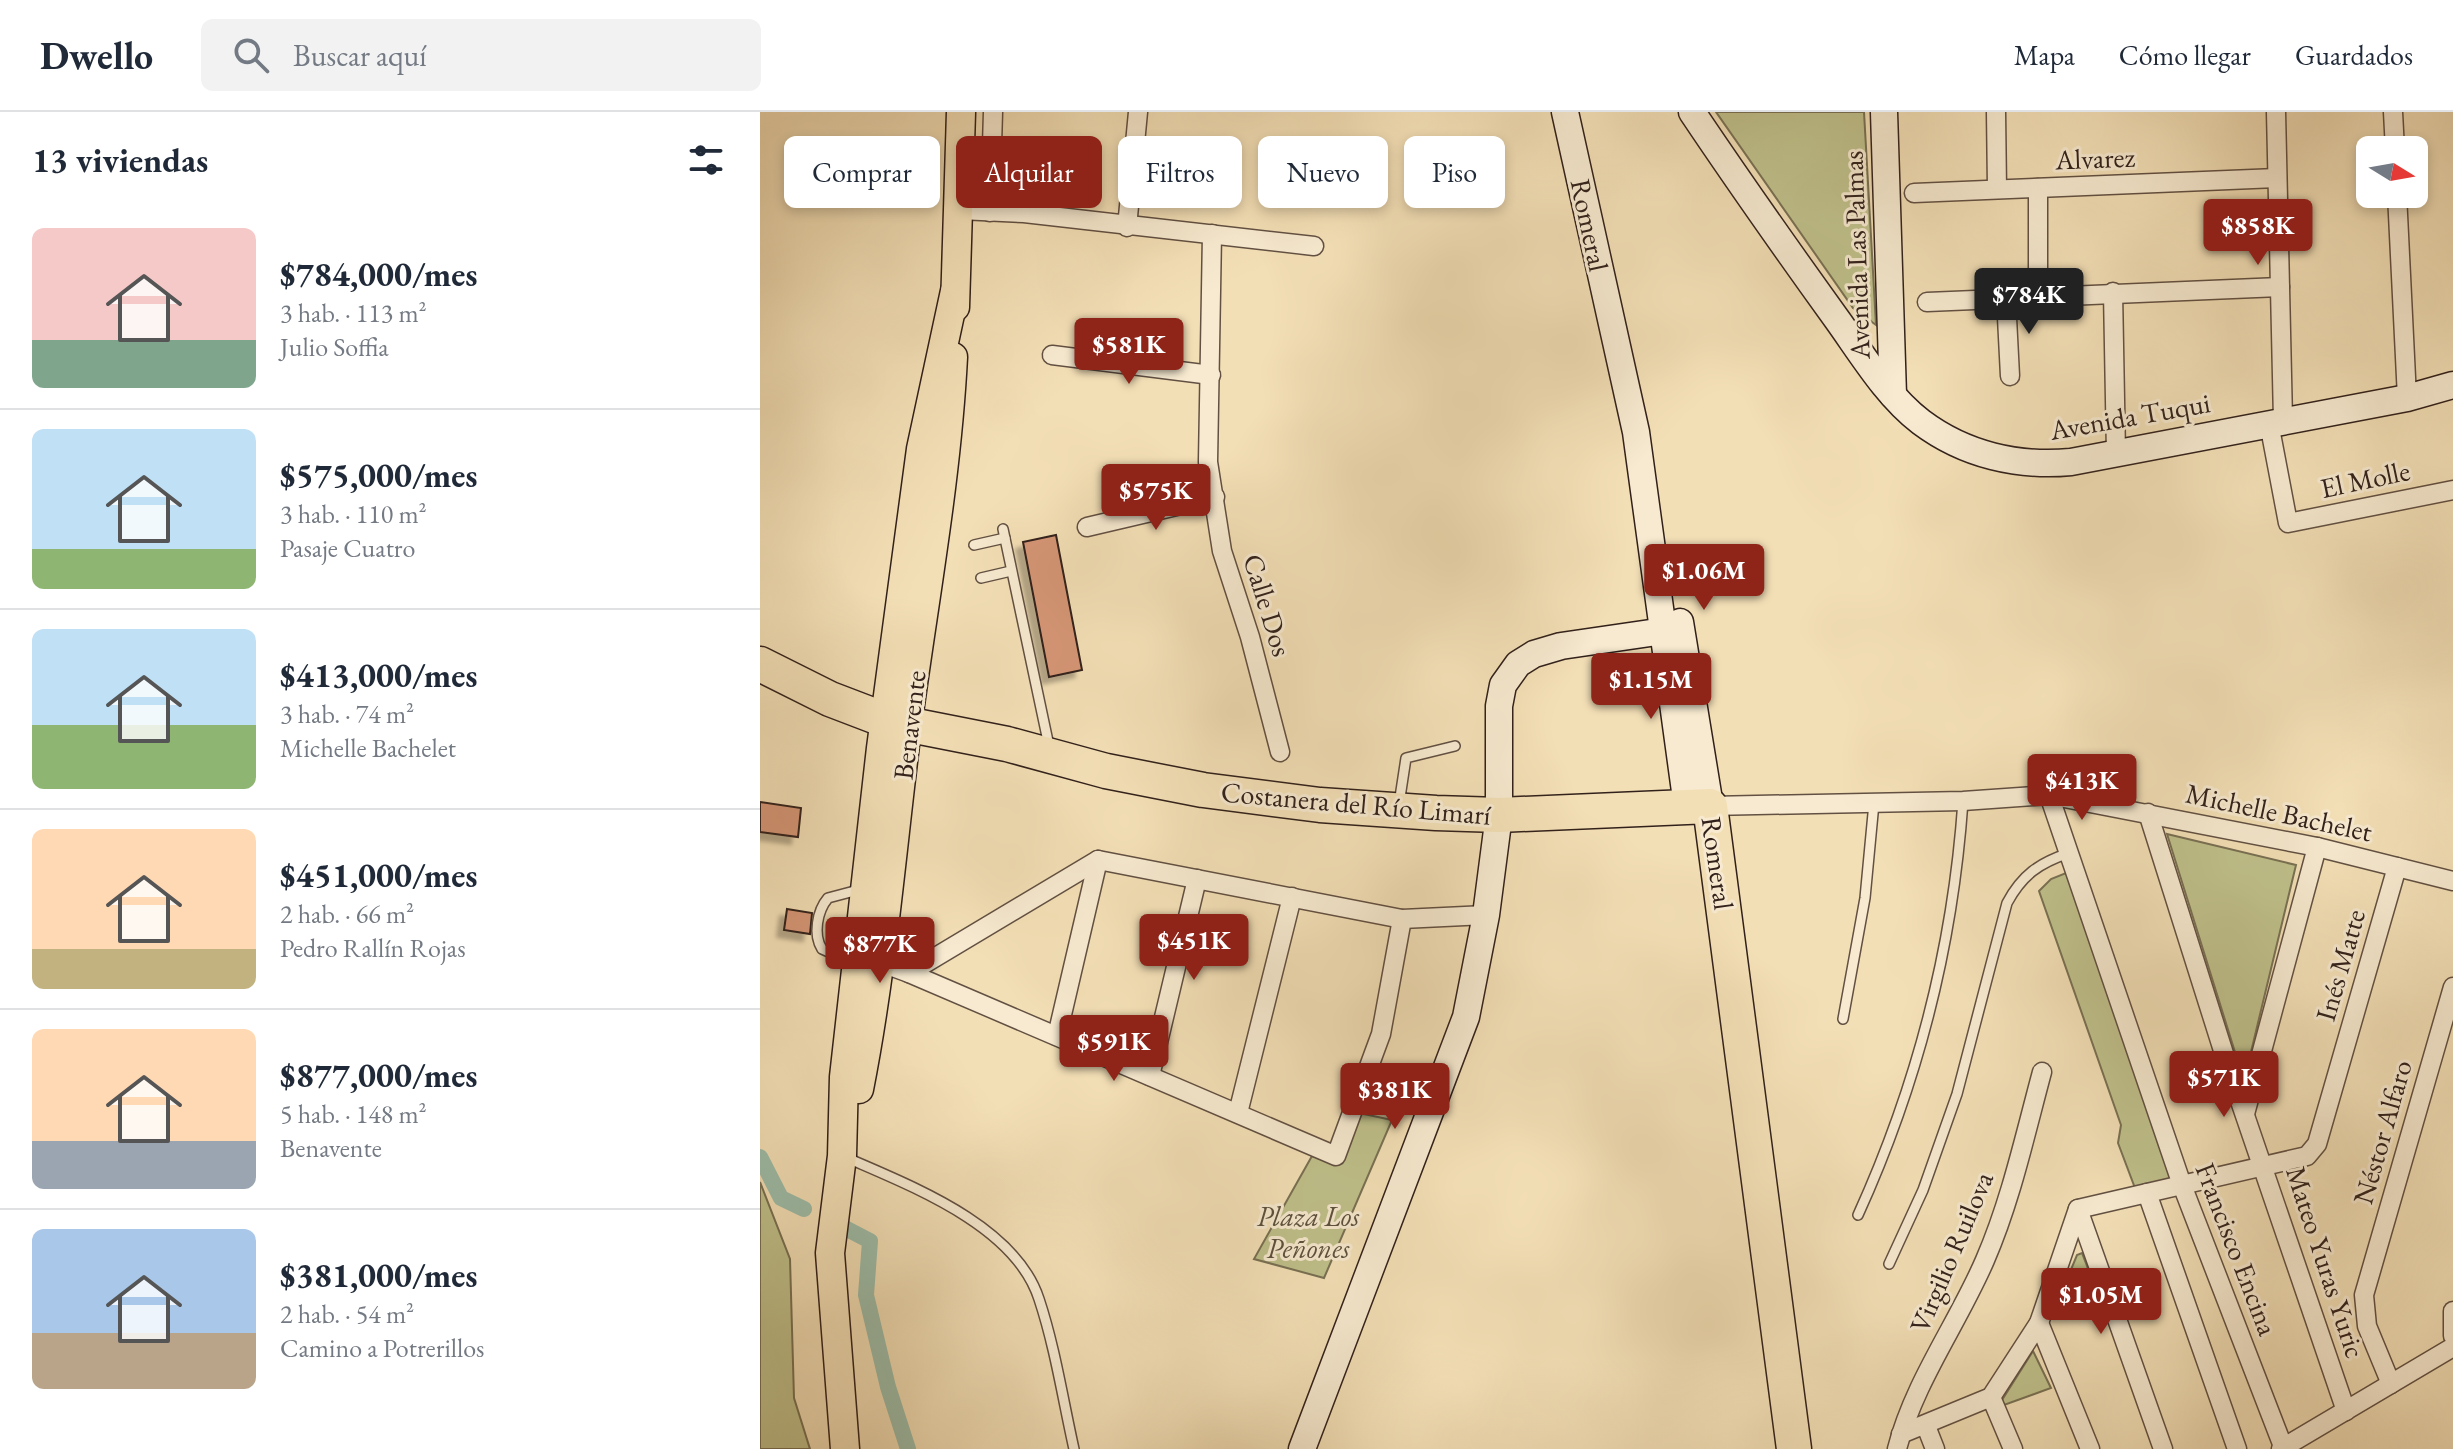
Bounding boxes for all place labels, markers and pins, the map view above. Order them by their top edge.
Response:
pin: $858K [2202,199,2314,267]
pin: $784K [1973,268,2085,336]
pin: $581K [1073,318,1185,386]
pin: $575K [1100,464,1212,532]
pin: $1.06M [1639,544,1769,612]
pin: $1.15M [1586,653,1716,721]
pin: $413K [2026,754,2138,822]
pin: $451K [1138,914,1250,982]
pin: $877K [824,917,936,985]
pin: $591K [1058,1015,1170,1083]
pin: $571K [2168,1051,2280,1119]
pin: $381K [1339,1063,1451,1131]
pin: $1.05M [2036,1268,2166,1336]

